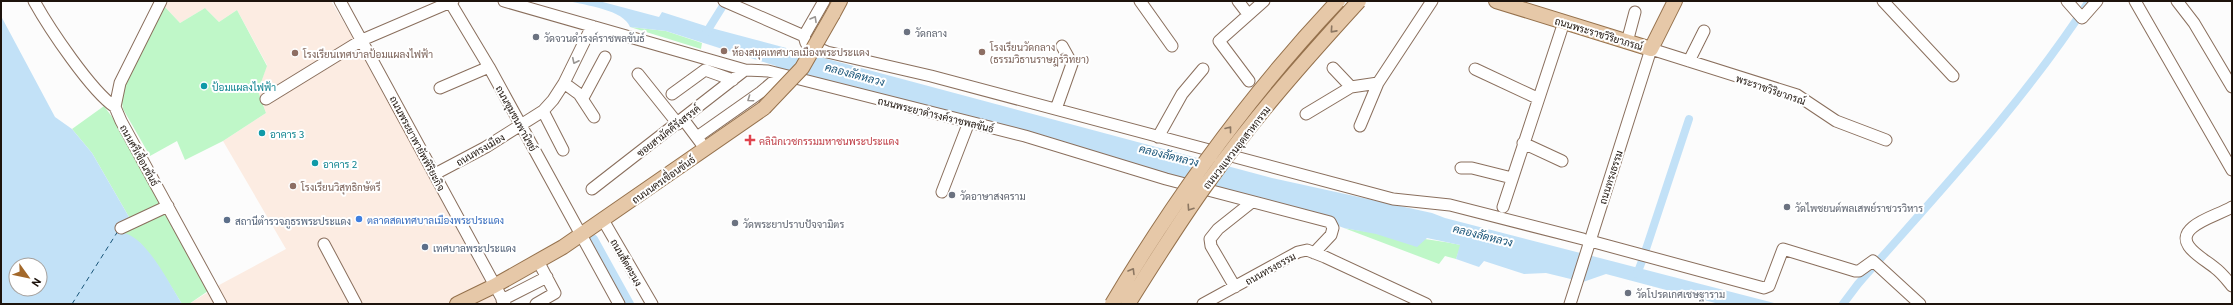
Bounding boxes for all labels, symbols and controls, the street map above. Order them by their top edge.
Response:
street label: ถนนพระราชวิริยาภรณ์ [1553,13,1645,53]
one-way arrow [809,16,816,24]
one-way arrow [1330,25,1337,33]
place label: วัดกลาง [915,26,947,39]
marker: วัดกลาง [902,27,912,37]
place label: วัดจวนดำรงค์ราชพลขันธ์ [544,31,645,44]
marker: วัดจวนดำรงค์ราชพลขันธ์ [531,32,541,42]
place label: โรงเรียนวัดกลาง (ธรรมวิธานราษฎร์วิทยา) [989,40,1089,67]
place label: ห้องสมุดเทศบาลเมืองพระประแดง [732,45,869,60]
marker: ห้องสมุดเทศบาลเมืองพระประแดง [719,46,729,56]
place label: โรงเรียนเทศบาลป้อมแผลงไฟฟ้า [302,47,433,60]
marker: โรงเรียนวัดกลาง (ธรรมวิธานราษฎร์วิทยา) [977,47,987,57]
marker: โรงเรียนเทศบาลป้อมแผลงไฟฟ้า [290,48,300,58]
one-way arrow [572,57,580,64]
water label: คลองลัดหลวง [823,59,887,89]
street label: พระราชวิริยาภรณ์ [1734,71,1808,107]
place label: ป้อมแผลงไฟฟ้า [212,80,276,93]
marker: ป้อมแผลงไฟฟ้า [199,81,209,91]
street label: ถนนชุมชนพานิชย์ [492,83,540,154]
street label: ถนนพระยาพายัพพิริยะกิจ [387,93,449,193]
street label: ถนนพระยาดำรงค์ราชพลขันธ์ [877,93,996,135]
one-way arrow [748,94,755,101]
street label: ซอยสามัคคีรังสรรค์ [633,101,703,159]
street label: ถนนวงแหวนอุตสาหกรรม [1199,103,1274,193]
street label: ถนนศรีเขื่อนขันธ์ [118,121,163,189]
one-way arrow [1225,126,1232,133]
place label: อาคาร 3 [270,127,305,140]
marker: อาคาร 3 [257,128,267,138]
street label: ถนนทรงเมือง [453,130,507,168]
marker: คลินิกเวชกรรมมหาชนพระประแดง [744,134,756,146]
place label: คลินิกเวชกรรมมหาชนพระประแดง [759,134,899,147]
water label: คลองลัดหลวง [1137,140,1201,170]
street label: ถนนทรงธรรม [1595,148,1625,206]
street label: ถนนนครเขื่อนขันธ์ [628,151,698,206]
place label: อาคาร 2 [323,157,358,170]
marker: อาคาร 2 [310,158,320,168]
place label: โรงเรียนวิสุทธิกษัตรี [300,180,381,195]
marker: โรงเรียนวิสุทธิกษัตรี [288,181,298,191]
place label: วัดอาษาสงคราม [960,189,1026,202]
marker: วัดอาษาสงคราม [947,190,957,200]
place label: วัดไพชยนต์พลเสพย์ราชวรวิหาร [1795,201,1923,214]
marker: วัดไพชยนต์พลเสพย์ราชวรวิหาร [1782,202,1792,212]
one-way arrow [1188,203,1195,210]
place label: ตลาดสดเทศบาลเมืองพระประแดง [367,213,504,226]
place label: สถานีตำรวจภูธรพระประแดง [235,214,351,229]
marker: ตลาดสดเทศบาลเมืองพระประแดง [354,214,364,224]
marker: สถานีตำรวจภูธรพระประแดง [222,215,232,225]
place label: วัดพระยาปราบปัจจามิตร [743,217,844,230]
marker: วัดพระยาปราบปัจจามิตร [730,218,740,228]
water label: คลองลัดหลวง [1451,220,1515,250]
street label: ถนนสัตตะนง [608,236,646,288]
place label: เทศบาลพระประแดง [433,241,516,254]
marker: เทศบาลพระประแดง [420,242,430,252]
street label: ถนนทรงธรรม [1242,249,1298,287]
north arrow [8,257,48,297]
one-way arrow [1128,268,1135,275]
text: N [28,275,45,290]
place label: วัดโปรดเกศเชษฐาราม [1636,287,1725,302]
marker: วัดโปรดเกศเชษฐาราม [1623,288,1633,298]

